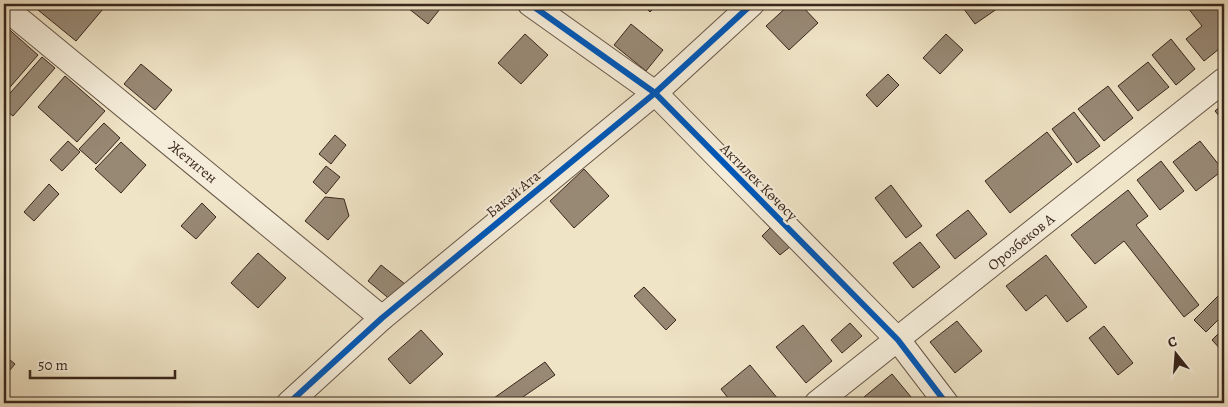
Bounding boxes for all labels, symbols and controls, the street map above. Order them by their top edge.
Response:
street label: Жетиген [164,136,222,188]
street label: Актилек Көчөсү [715,138,802,225]
street label: Бакай Ата [482,166,544,222]
street label: Орозбеков А [983,209,1059,275]
north arrow [1150,330,1200,380]
text: С [1165,332,1180,352]
scale bar [30,347,175,379]
text: 50 m [38,355,68,375]

